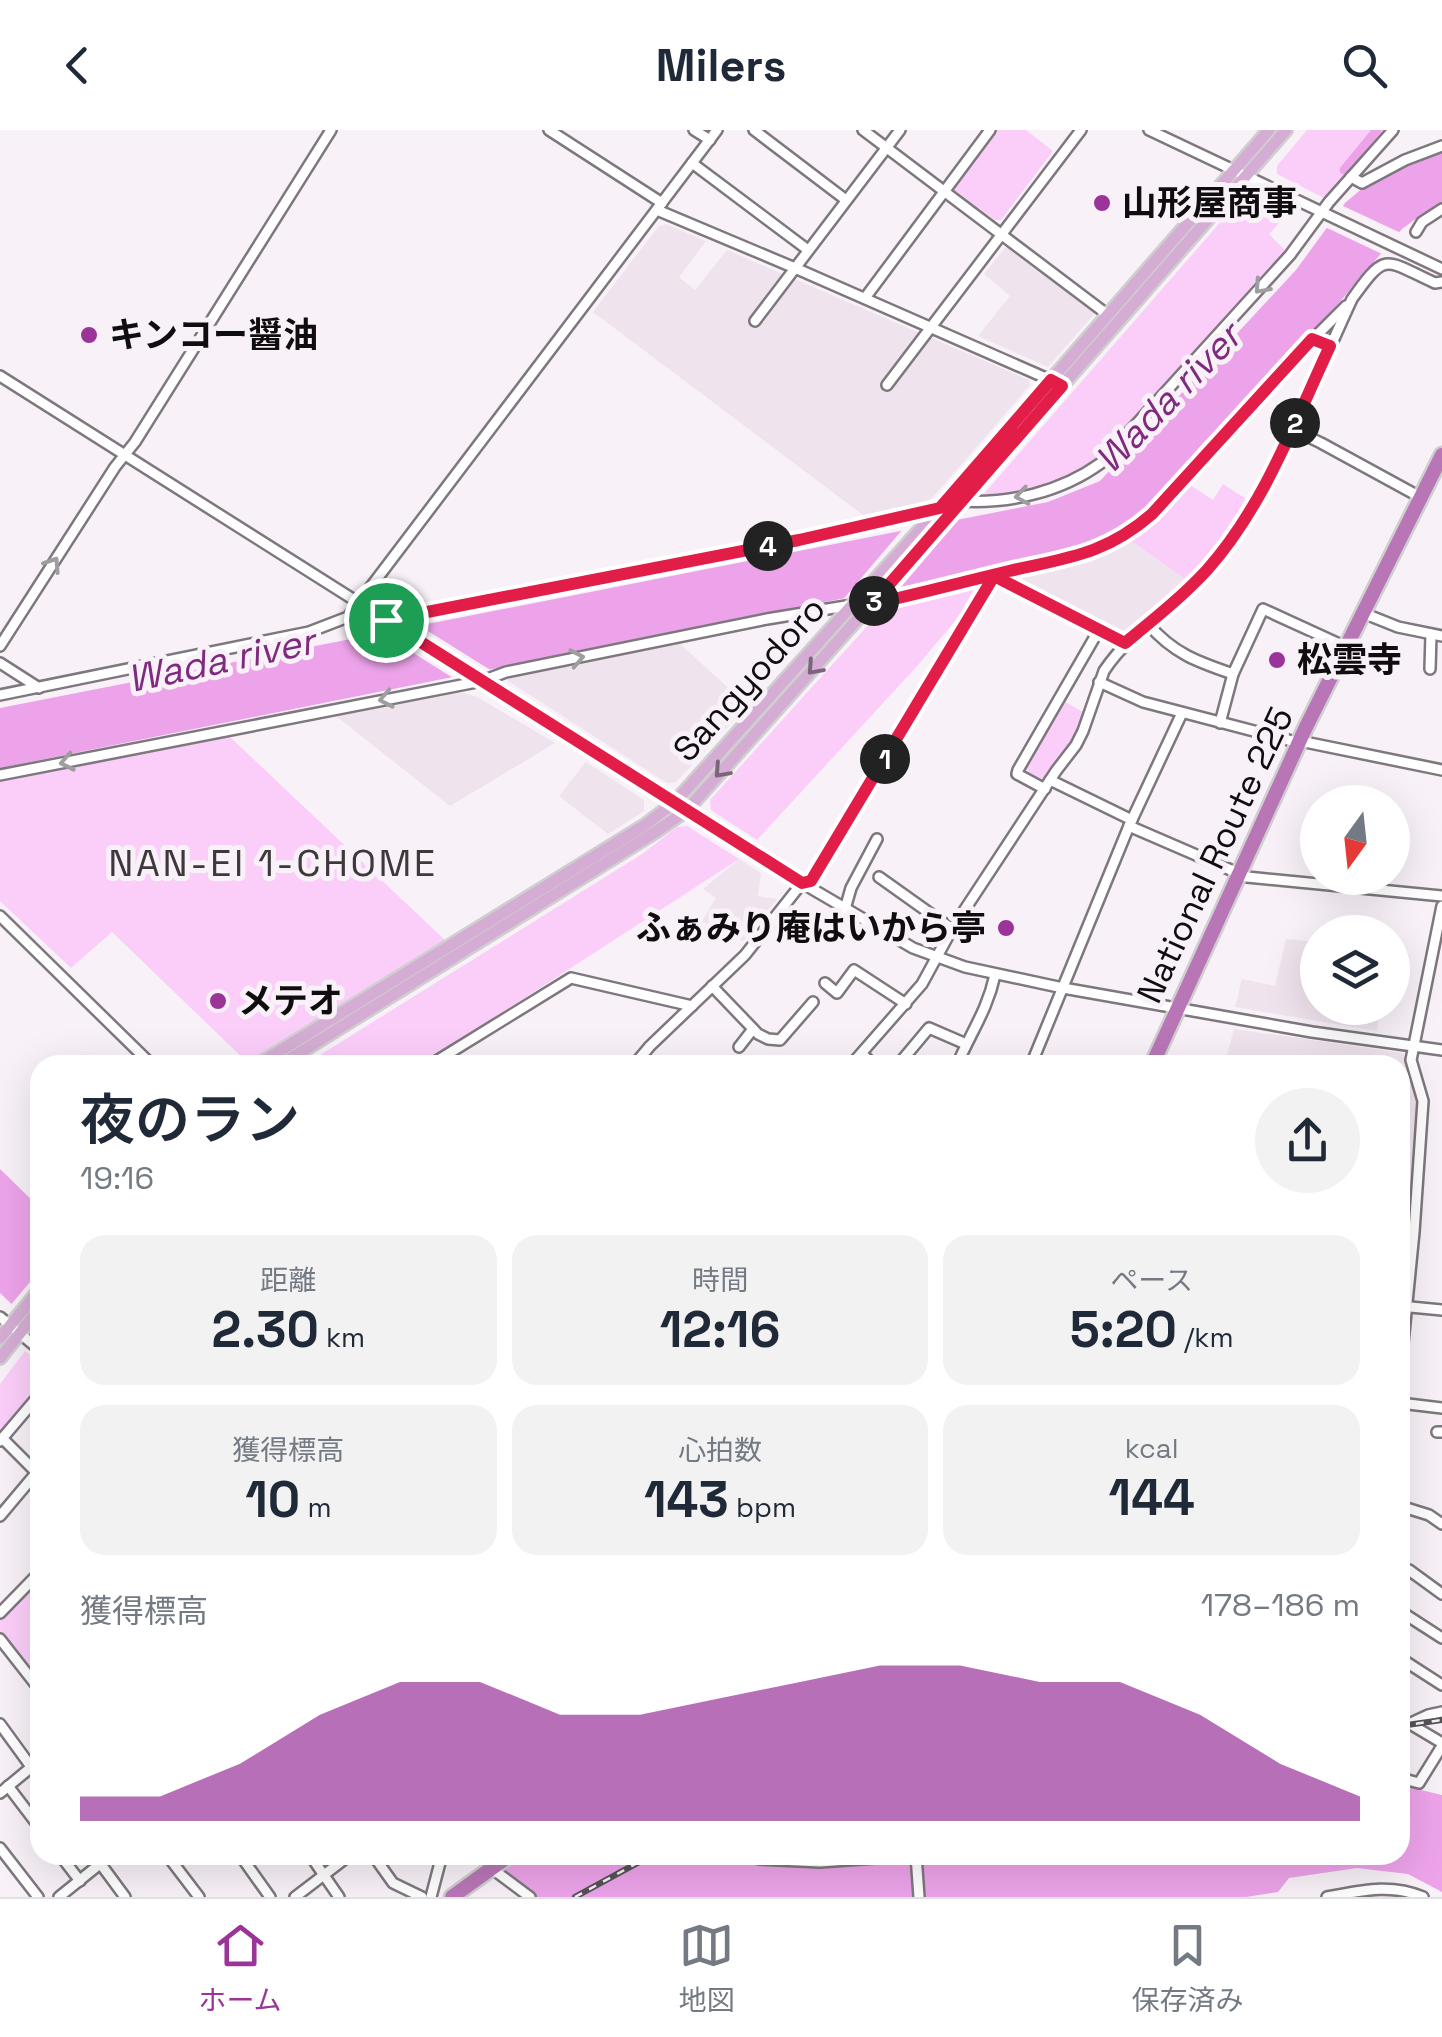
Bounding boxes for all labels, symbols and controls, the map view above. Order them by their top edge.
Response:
text: Milers [656,37,786,94]
icon: back [50,38,105,93]
icon: search [1337,38,1392,93]
place label: 山形屋商事 [1122,181,1297,225]
marker: 山形屋商事 [1091,192,1113,214]
one-way arrow [1255,275,1273,294]
water label: Wada river [1085,310,1254,483]
place label: キンコー醤油 [109,313,318,357]
marker: キンコー醤油 [78,324,100,346]
pin: 2 [1270,398,1320,448]
text: 2 [1287,405,1303,441]
one-way arrow [1013,485,1030,506]
pin: 4 [743,521,793,571]
text: 4 [759,528,777,564]
one-way arrow [40,556,59,574]
pin: 3 [849,576,899,626]
pin [344,578,429,663]
text: 3 [865,583,883,619]
street label: Sangyodoro [663,587,835,771]
icon: arrive [359,593,414,648]
water label: Wada river [123,616,323,703]
place label: 松雲寺 [1297,638,1402,682]
one-way arrow [568,648,585,669]
marker: 松雲寺 [1266,649,1288,671]
one-way arrow [807,656,825,675]
one-way arrow [378,688,395,709]
street label: National Route 225 [1127,700,1303,1010]
pin: 1 [860,734,910,784]
text: 1 [879,741,891,777]
one-way arrow [59,750,76,771]
one-way arrow [715,759,733,778]
north arrow [1300,785,1410,895]
map controls [1300,785,1410,1025]
district label: NAN-EI 1-CHOME [108,839,438,887]
place label: ふぁみり庵はいから亭 [636,906,986,950]
button: layers [1300,915,1410,1025]
marker: ふぁみり庵はいから亭 [995,917,1017,939]
place label: メテオ [238,979,343,1023]
marker: メテオ [207,990,229,1012]
text: 夜のラン [80,1085,300,1155]
button: share [1255,1088,1360,1193]
text: 19:16 [80,1158,154,1198]
text: 距離 [260,1262,316,1298]
text: 時間 [692,1262,748,1298]
text: ペース [1110,1262,1193,1298]
text: 2.30 [211,1298,319,1362]
text: 12:16 [660,1298,780,1362]
text: 5:20 [1070,1298,1177,1362]
text: km [319,1319,365,1355]
text: /km [1177,1319,1234,1355]
text: kcal [1125,1430,1179,1466]
text: 獲得標高 [232,1432,344,1468]
text: 心拍数 [678,1432,762,1468]
text: 144 [1109,1466,1195,1530]
text: 10 [245,1468,300,1532]
text: 143 [644,1468,729,1532]
text: m [300,1489,331,1525]
text: bpm [729,1489,796,1525]
text: 178–186 m [1201,1585,1360,1625]
text: 獲得標高 [80,1591,208,1631]
tab: ホーム [198,1918,282,2018]
tab: 地図 [679,1918,735,2018]
tab: 保存済み [1131,1918,1244,2018]

